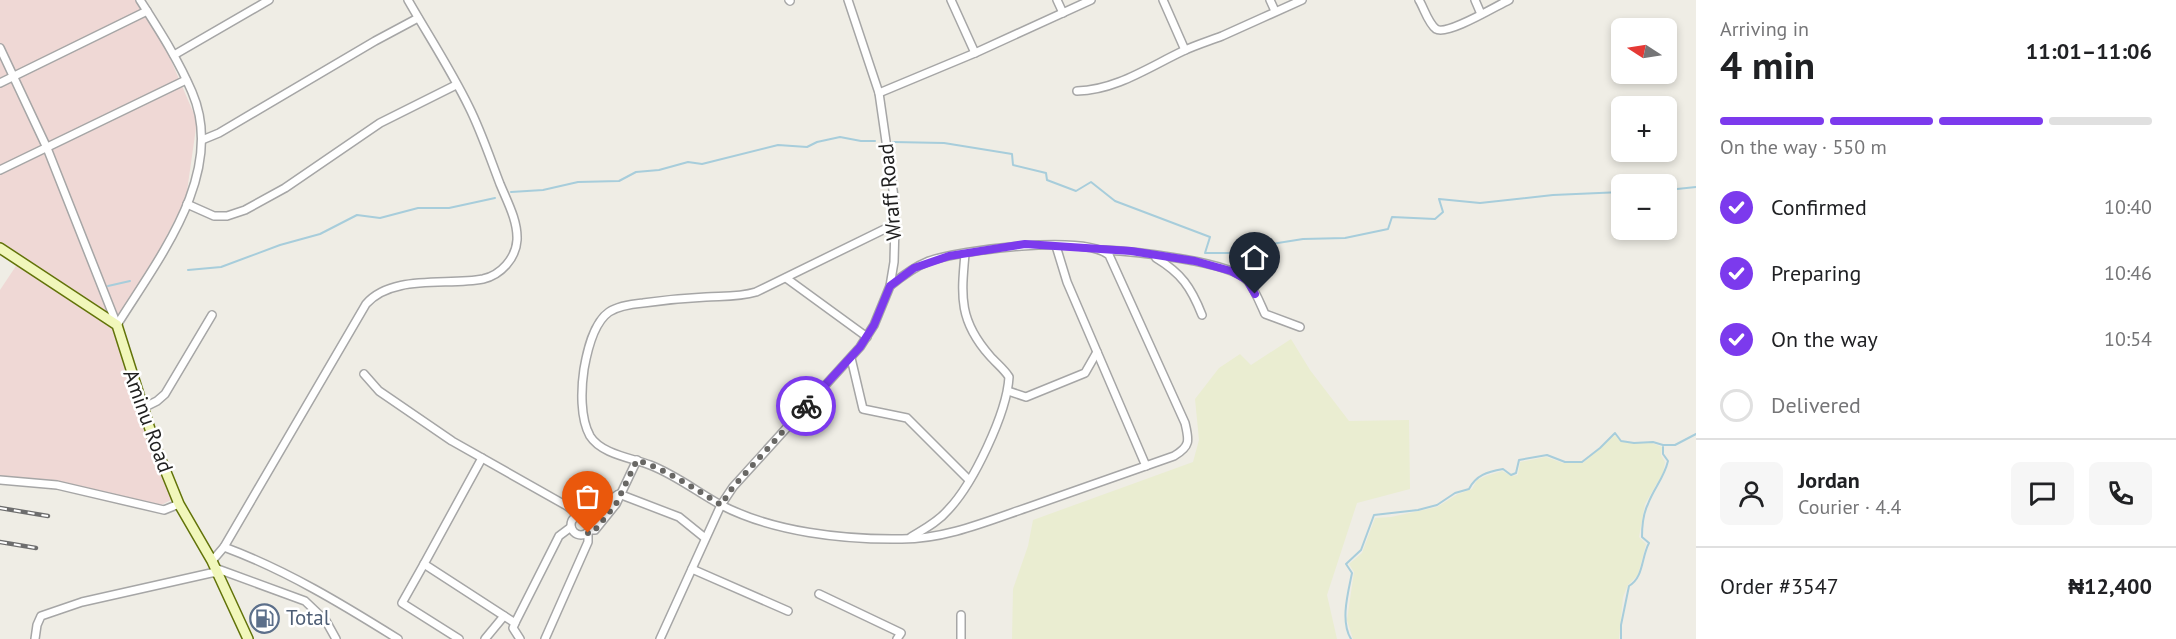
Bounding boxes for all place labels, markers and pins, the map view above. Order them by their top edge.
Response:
pin [1229,232,1280,294]
pin [562,471,613,533]
fuel station icon: Total [249,602,281,634]
place label: Total [286,604,330,631]

